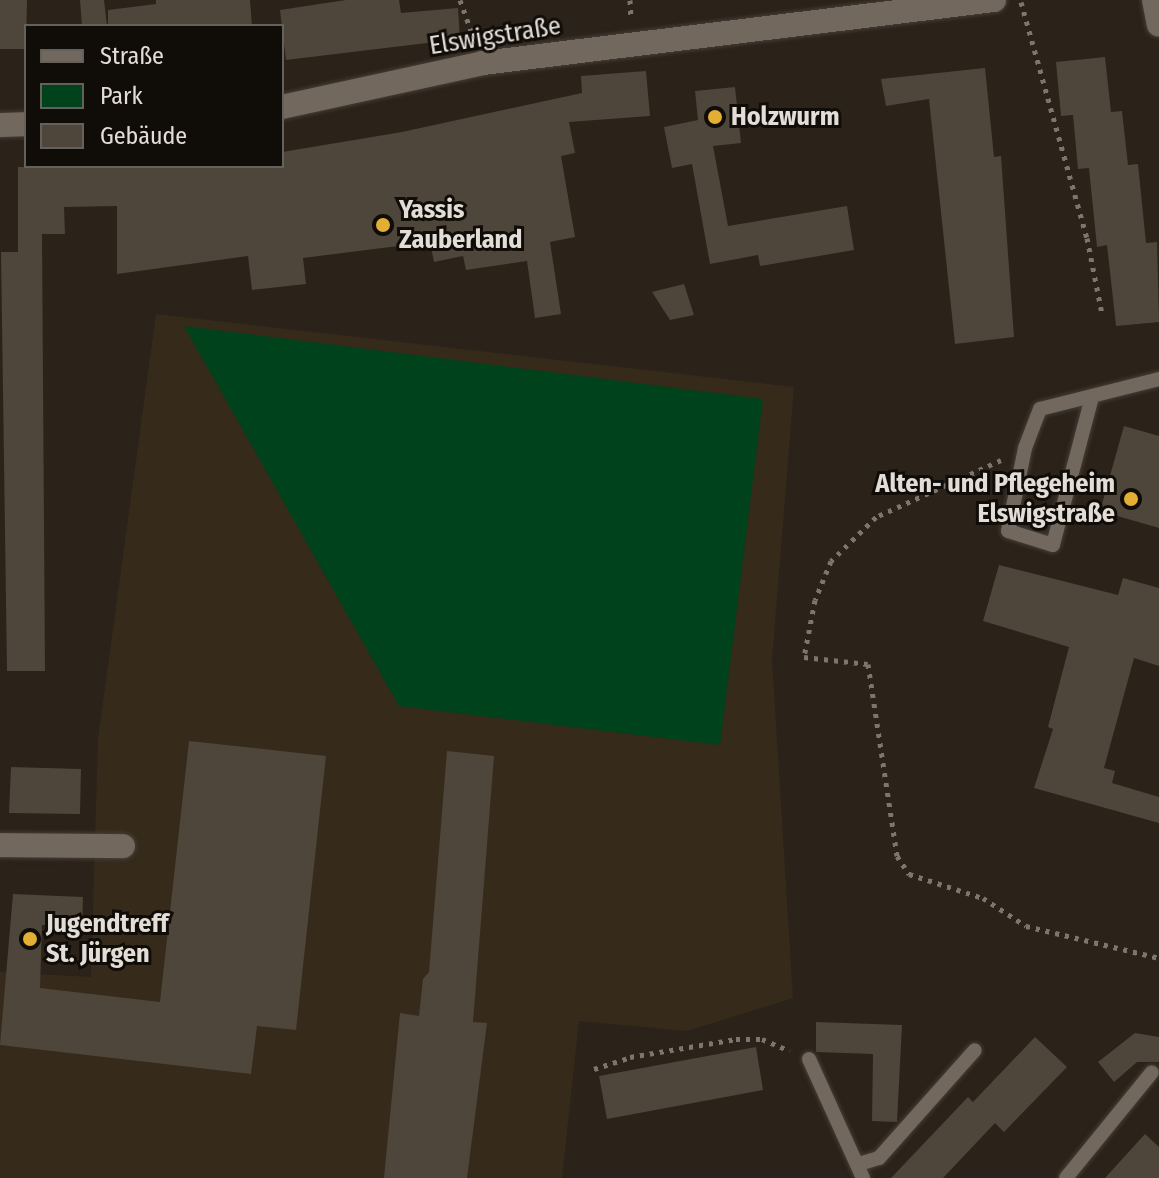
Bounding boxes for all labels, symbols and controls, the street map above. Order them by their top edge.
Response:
street label: Elswigstraße [427,10,563,62]
legend [24,24,284,168]
text: Straße [100,42,164,70]
text: Park [100,82,143,110]
place label: Holzwurm [731,101,839,133]
marker: Holzwurm [706,108,724,126]
text: Gebäude [100,122,187,150]
place label: Yassis Zauberland [399,194,522,256]
marker: Yassis Zauberland [374,216,392,234]
place label: Alten- und Pflegeheim Elswigstraße [875,468,1115,530]
marker: Alten- und Pflegeheim Elswigstraße [1122,490,1140,508]
place label: Jugendtreff St. Jürgen [46,908,169,970]
marker: Jugendtreff St. Jürgen [21,930,39,948]

